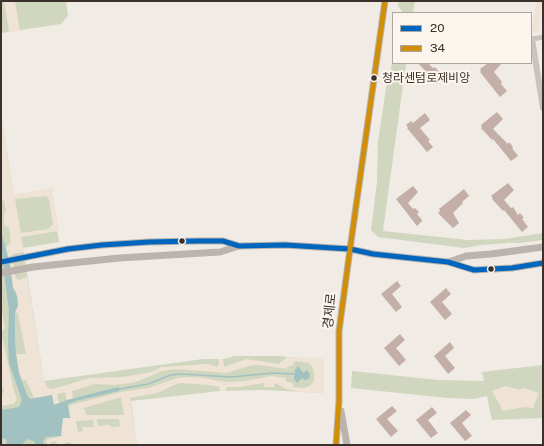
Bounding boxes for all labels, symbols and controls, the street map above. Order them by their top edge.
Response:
legend [392,12,532,64]
text: 20 [430,21,445,35]
text: 34 [430,41,445,55]
place label: 청라센텀로제비앙 [382,71,470,85]
marker: 청라센텀로제비앙 [369,73,379,83]
unlabelled marker [177,236,187,246]
unlabelled marker [486,264,496,274]
street label: 경제로 [320,292,340,330]

